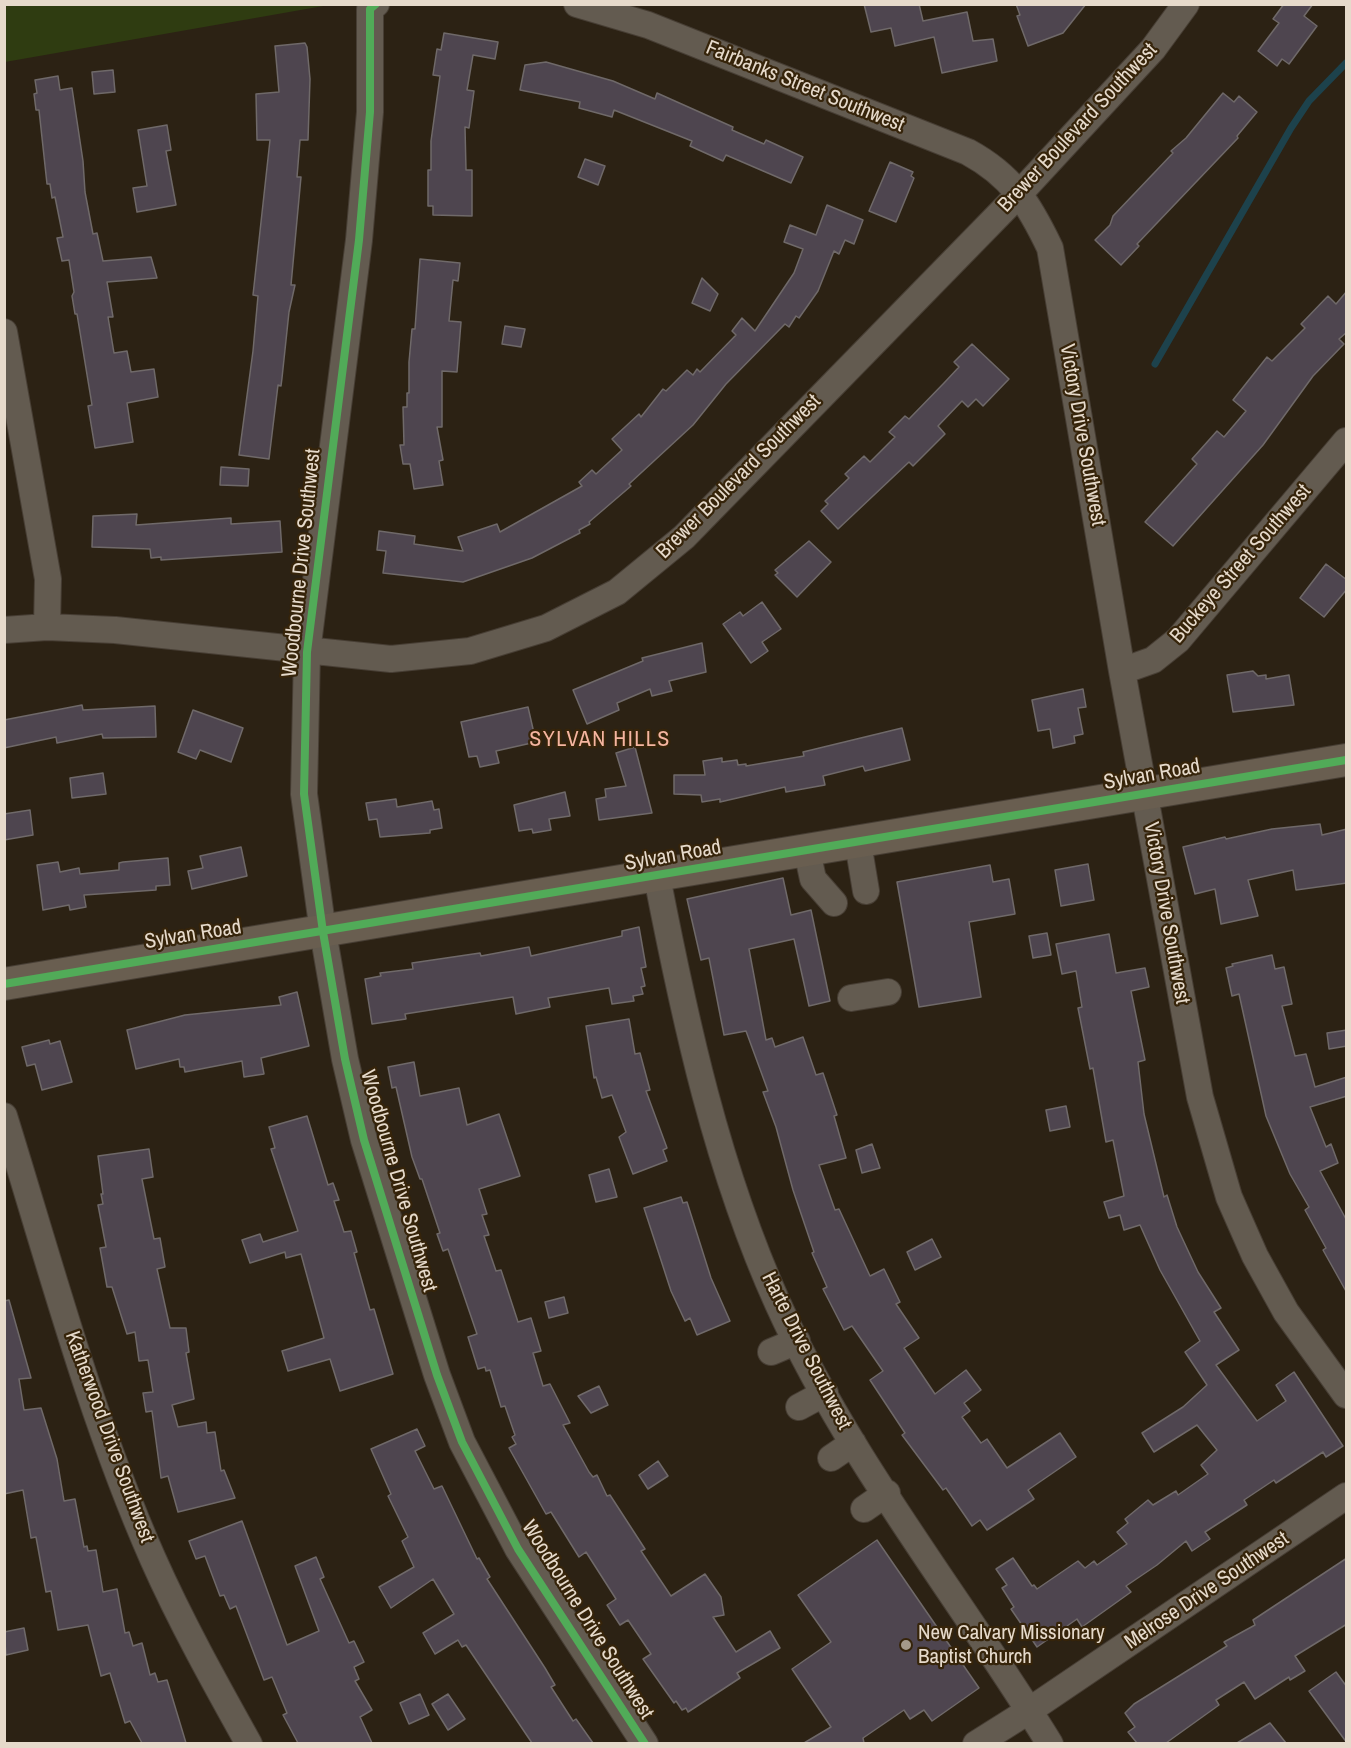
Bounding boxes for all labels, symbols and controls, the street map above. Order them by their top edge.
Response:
street label: Fairbanks Street Southwest [702,36,908,138]
street label: Brewer Boulevard Southwest [993,38,1163,218]
street label: Victory Drive Southwest [1054,342,1110,528]
street label: Brewer Boulevard Southwest [652,390,826,564]
street label: Woodbourne Drive Southwest [277,448,327,678]
street label: Buckeye Street Southwest [1165,480,1317,648]
district label: SYLVAN HILLS [529,727,671,753]
street label: Sylvan Road [1102,754,1202,796]
street label: Victory Drive Southwest [1138,820,1194,1006]
street label: Sylvan Road [623,835,723,877]
street label: Sylvan Road [143,915,243,955]
street label: Woodbourne Drive Southwest [354,1067,442,1295]
street label: Harte Drive Southwest [755,1268,857,1434]
street label: Katherwood Drive Southwest [59,1328,159,1546]
street label: Woodbourne Drive Southwest [516,1516,658,1724]
street label: Melrose Drive Southwest [1120,1527,1294,1655]
place label: New Calvary Missionary Baptist Church [918,1620,1105,1670]
marker: New Calvary Missionary Baptist Church [899,1638,913,1652]

